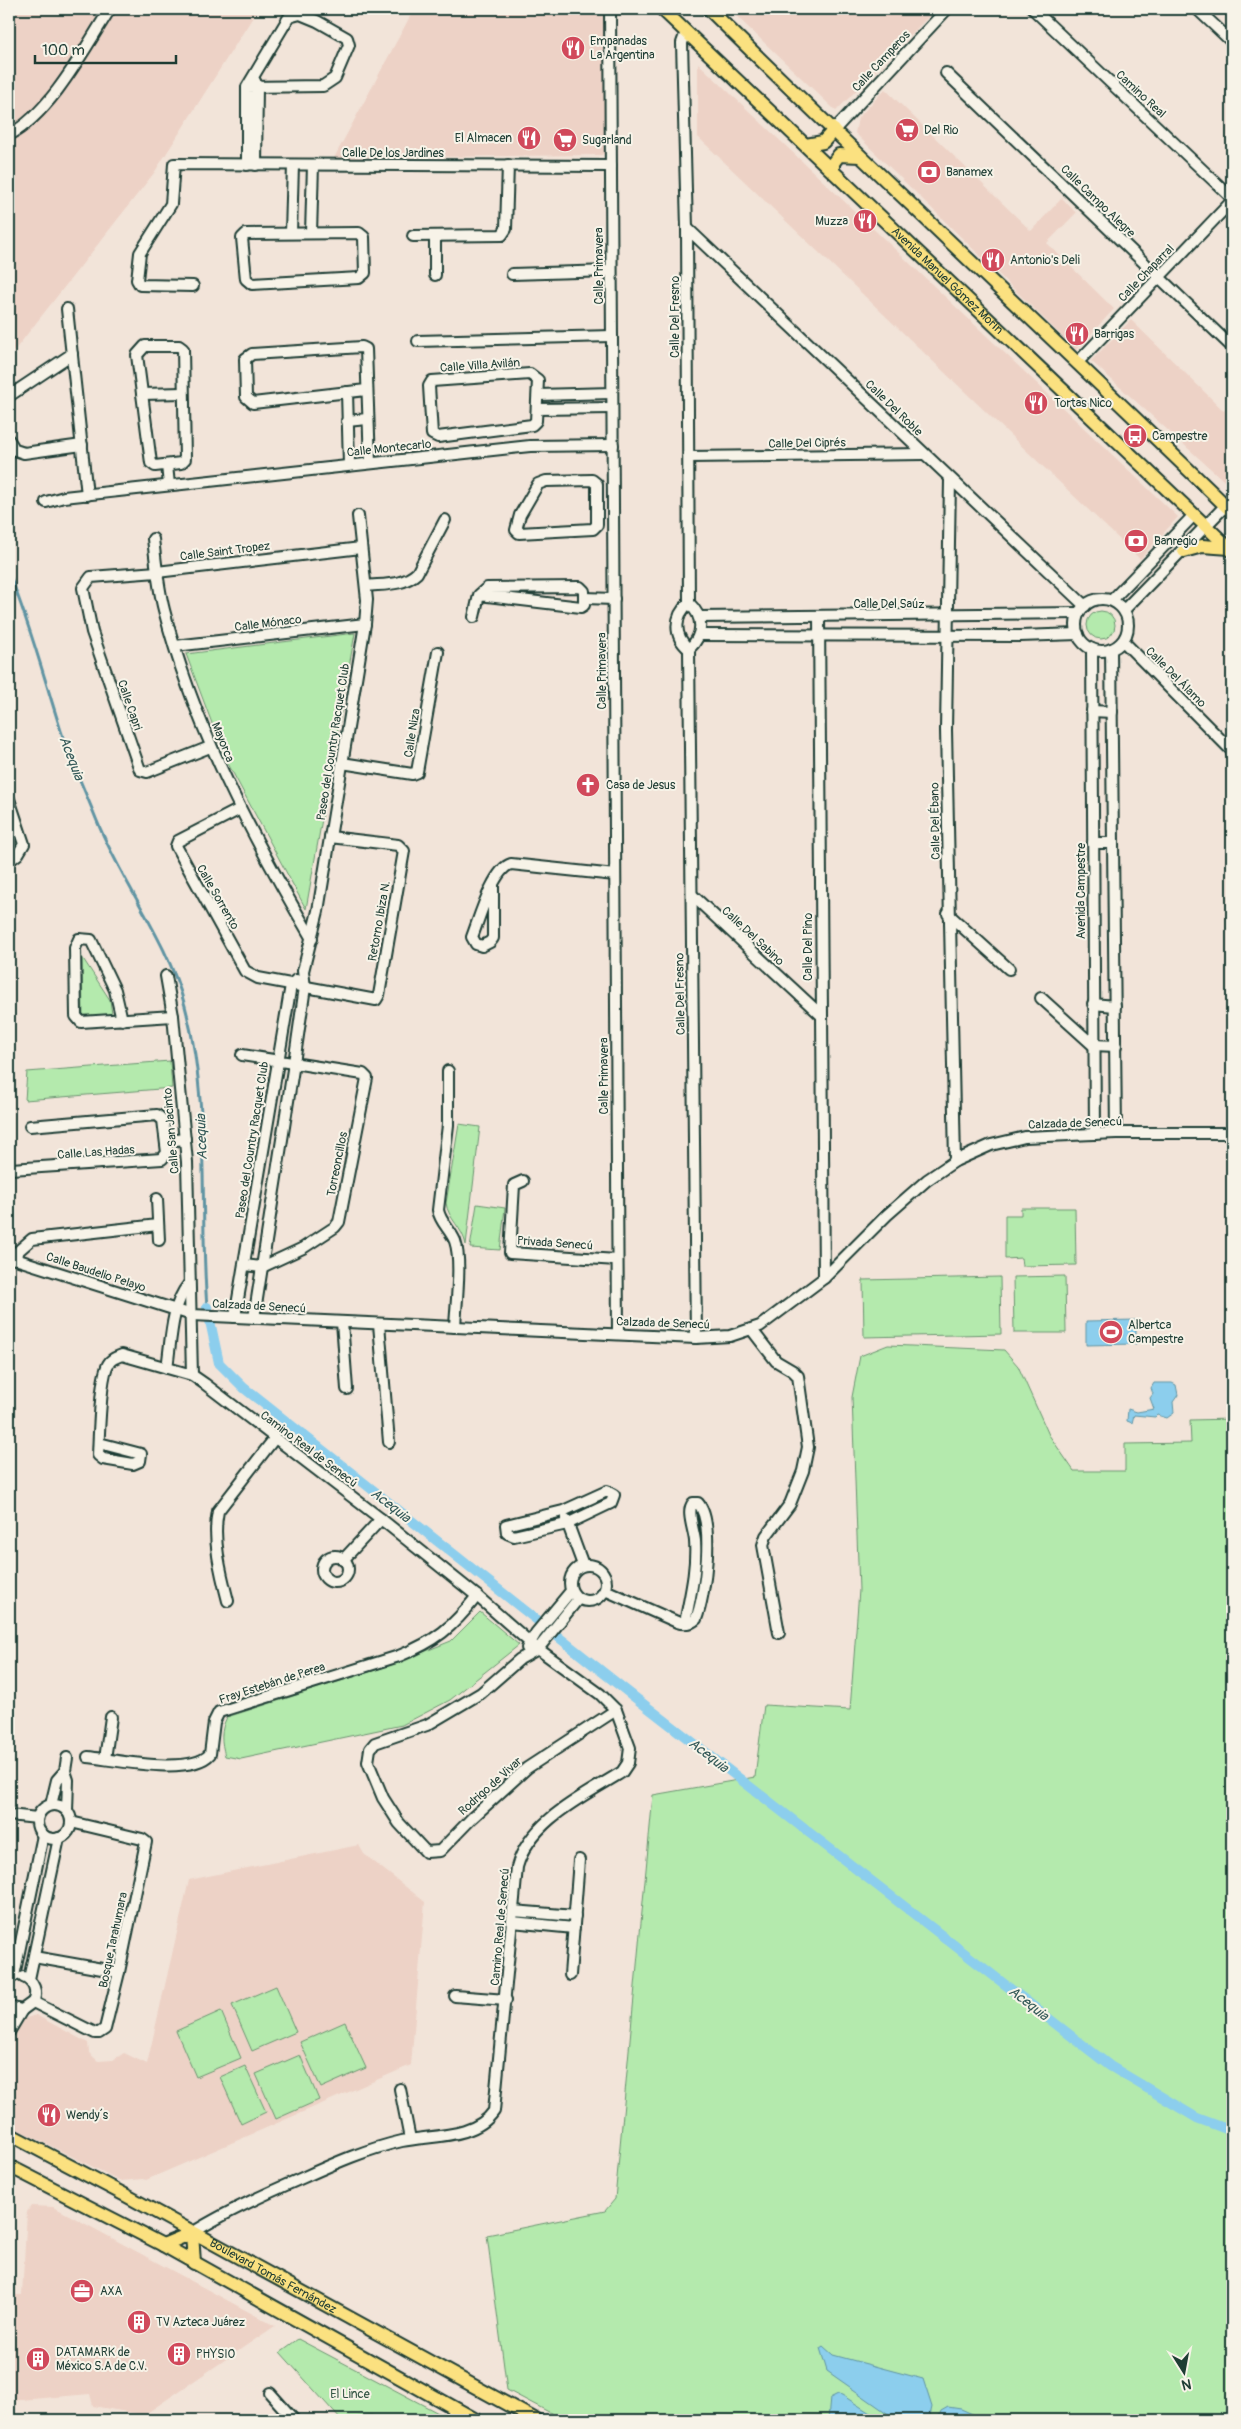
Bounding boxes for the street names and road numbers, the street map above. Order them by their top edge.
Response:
street label: Calle Camperos [849,27,914,95]
street label: Camino Real [1112,67,1169,121]
street label: Calle De los Jardines [342,146,445,161]
street label: Calle Campo Alegre [1057,162,1138,241]
street label: Avenida Manuel Gómez Morín [888,224,1006,338]
street label: Calle Primavera [592,227,607,305]
street label: Calle Chaparral [1115,241,1178,305]
street label: Calle Del Fresno [668,275,683,358]
street label: Calle Villa Avilán [439,355,521,376]
street label: Calle Del Roble [862,377,926,440]
street label: Calle Del Ciprés [768,435,846,452]
street label: Calle Montecarlo [346,437,433,460]
street label: Calle Saint Tropez [179,539,271,564]
street label: Calle Del Saúz [853,597,925,612]
street label: Calle Mónaco [234,612,303,635]
street label: Calle Primavera [595,632,610,710]
street label: Calle Del Álamo [1142,643,1210,711]
street label: Paseo del Country Racquet Club [314,662,353,822]
street label: Calle Capri [114,678,145,732]
street label: Calle Niza [401,707,424,759]
street label: Mayorca [208,720,237,765]
street label: Calle Del Ébano [926,782,944,860]
street label: Avenida Campestre [1074,843,1089,939]
street label: Calle Sorrento [193,862,242,933]
street label: Retorno Ibiza N. [365,880,394,962]
street label: Calle Del Sabino [718,904,787,970]
street label: Calle Del Pino [801,912,816,981]
street label: Calle Del Fresno [672,952,689,1035]
street label: Calle Primavera [597,1037,612,1115]
street label: Paseo del Country Racquet Club [233,1060,272,1220]
street label: Calle San Jacinto [160,1087,183,1175]
street label: Calzada de Senecú [1028,1114,1122,1133]
street label: Torreoncillos [324,1130,351,1198]
street label: Calle Las Hadas [57,1142,136,1163]
street label: Privada Senecú [517,1233,593,1254]
street label: Calle Baudelio Pelayo [44,1249,148,1296]
street label: Calzada de Senecú [212,1297,306,1316]
street label: Calzada de Senecú [616,1314,710,1333]
street label: Camino Real de Senecú [257,1408,360,1491]
street label: Fray Estebán de Perea [217,1659,327,1708]
street label: Rodrigo de Vivar [455,1753,526,1819]
street label: Camino Real de Senecú [488,1868,513,1986]
street label: Bosque Tarahumara [96,1890,131,1989]
street label: Boulevard Tomás Fernández [207,2236,339,2317]

